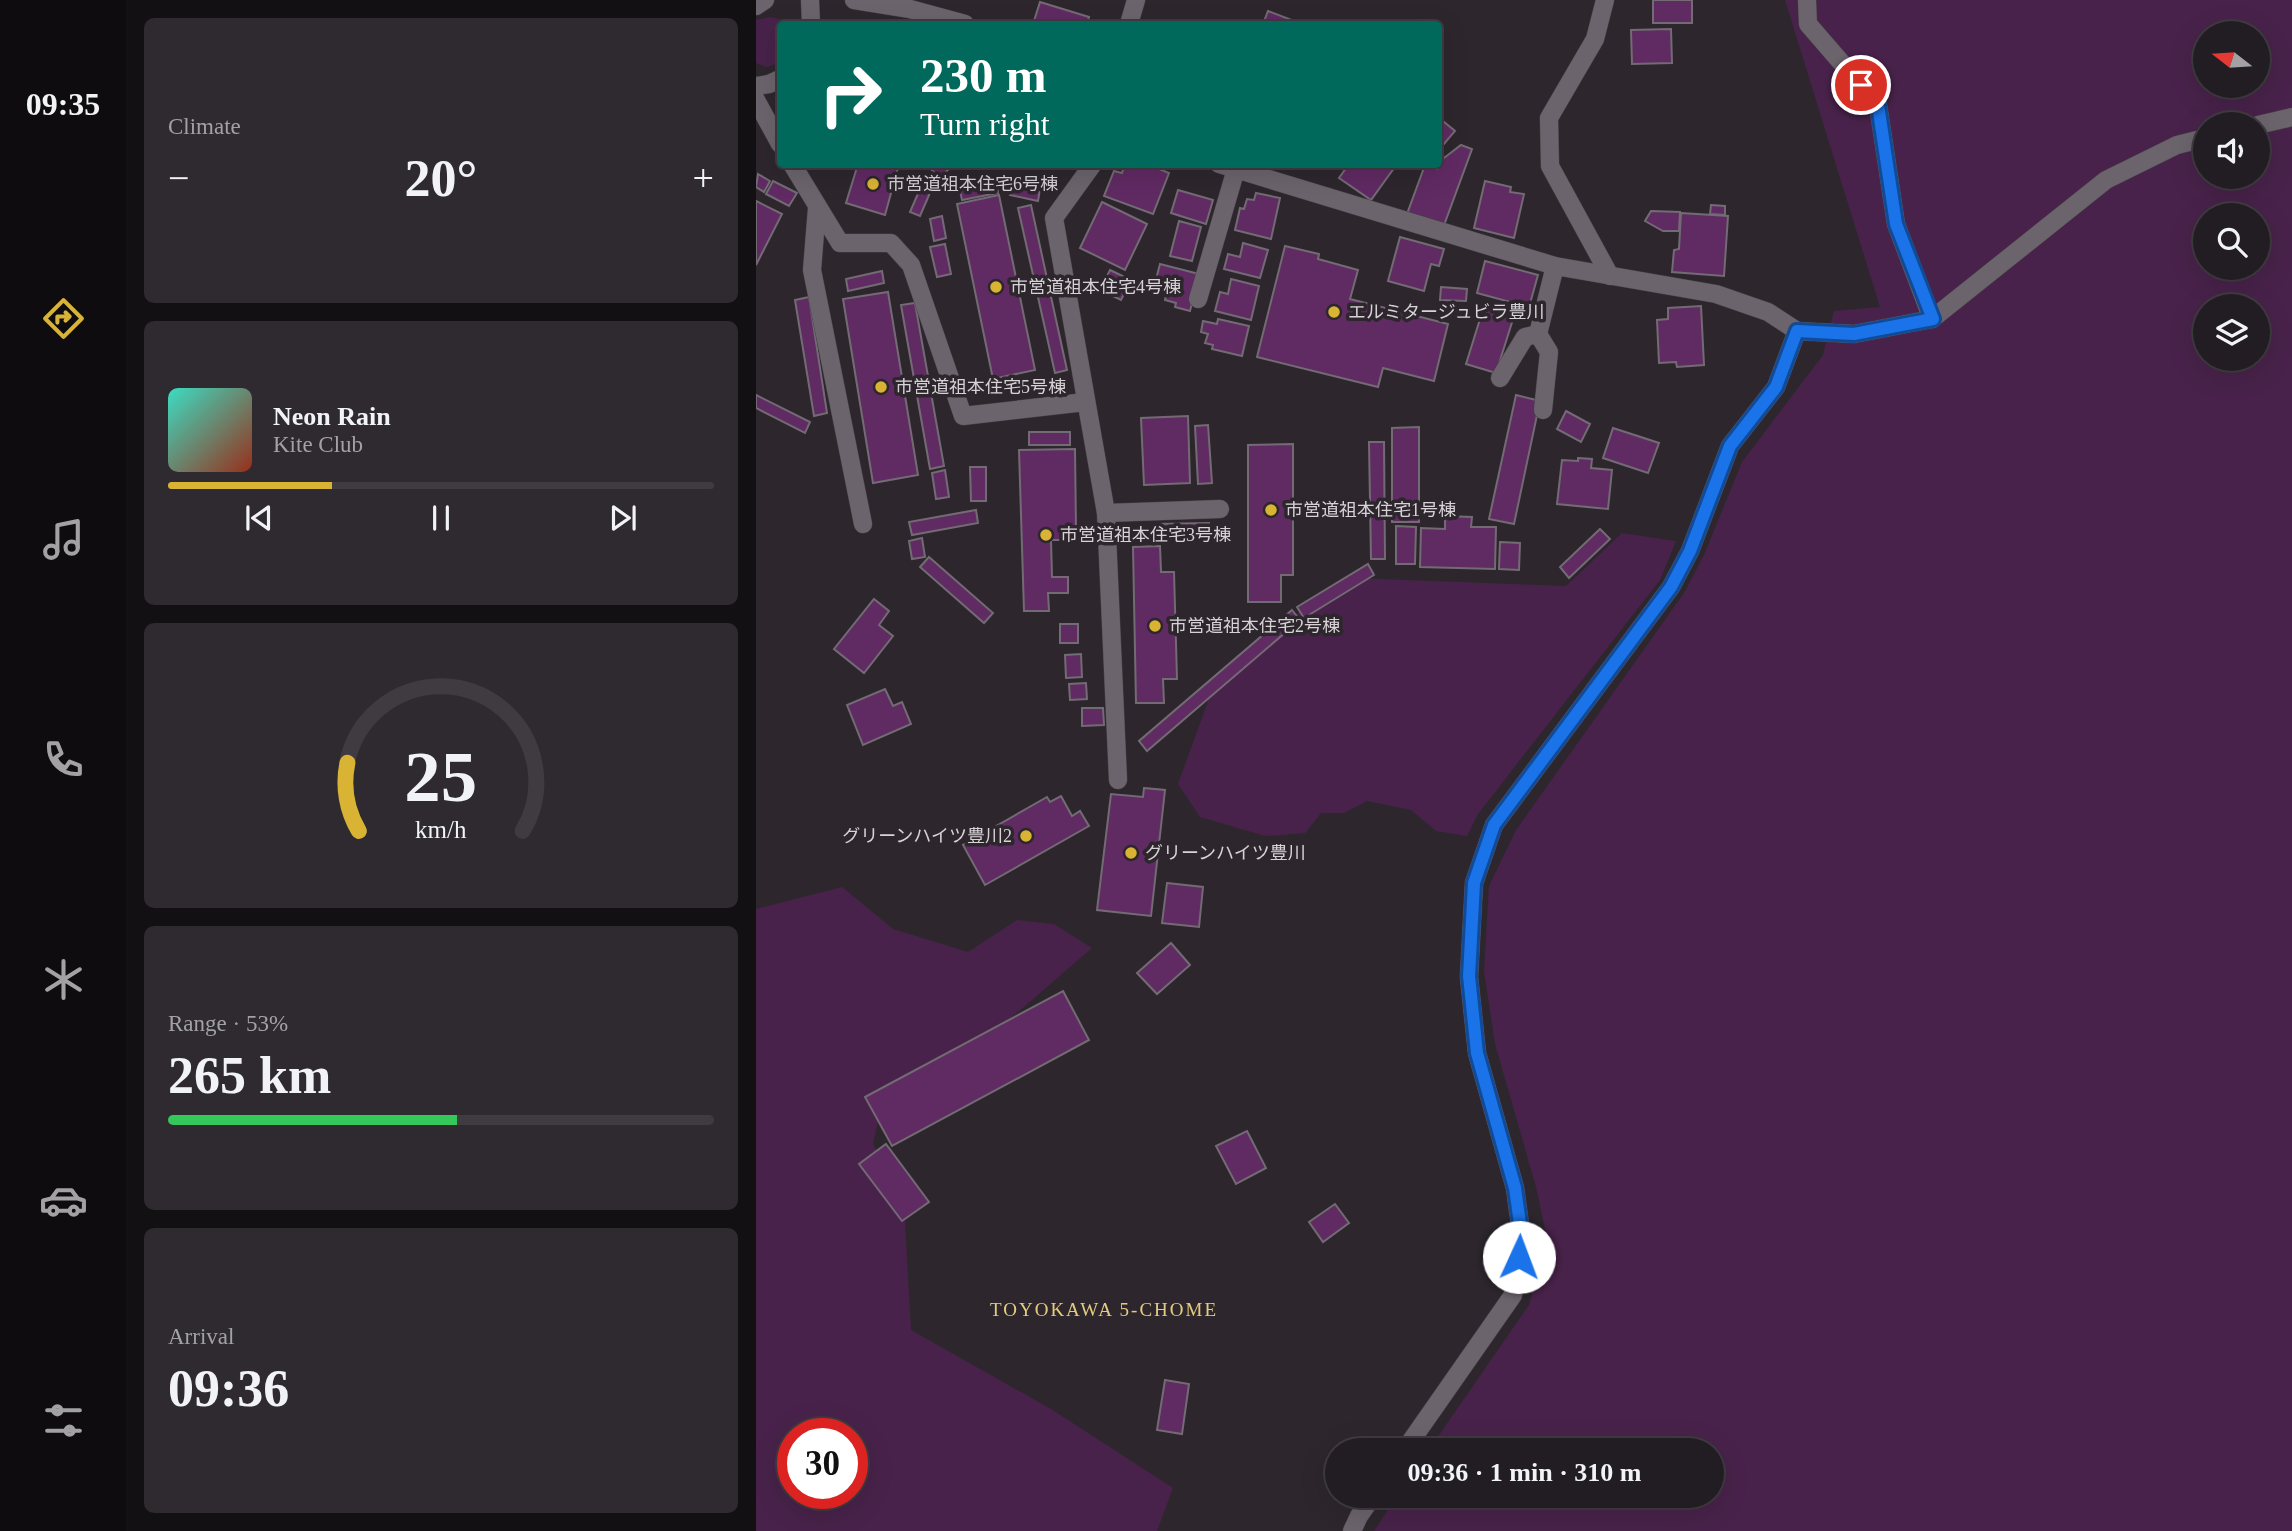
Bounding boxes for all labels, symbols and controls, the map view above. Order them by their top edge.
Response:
north arrow [2193,21,2270,98]
map controls [2193,21,2270,371]
text: 230 m [920,48,1047,103]
icon: right [805,49,896,140]
pin [1831,55,1891,115]
icon: arrive [1842,66,1880,104]
text: 09:35 [26,86,100,122]
text: Turn right [920,106,1050,142]
button: sound [2193,112,2270,189]
text: Climate [168,114,241,139]
text: 20° [405,150,477,207]
text: − [168,157,189,199]
text: + [693,157,714,199]
place label: 市営道祖本住宅6号棟 [887,174,1058,194]
marker: 市営道祖本住宅6号棟 [865,176,881,192]
button: search [2193,203,2270,280]
place label: 市営道祖本住宅4号棟 [1010,277,1181,297]
marker: 市営道祖本住宅4号棟 [988,279,1004,295]
icon: directions [39,294,88,343]
button: layers [2193,294,2270,371]
place label: エルミタージュビラ豊川 [1348,302,1544,322]
marker: エルミタージュビラ豊川 [1326,304,1342,320]
place label: 市営道祖本住宅5号棟 [895,377,1066,397]
marker: 市営道祖本住宅5号棟 [873,379,889,395]
text: Neon Rain [273,402,391,431]
text: Kite Club [273,432,363,457]
icon: previous [240,499,278,537]
icon: pause [422,499,460,537]
icon: next [604,499,642,537]
place label: 市営道祖本住宅1号棟 [1285,500,1456,520]
marker: 市営道祖本住宅1号棟 [1263,502,1279,518]
icon: music [39,515,88,564]
place label: 市営道祖本住宅3号棟 [1060,525,1231,545]
marker: 市営道祖本住宅3号棟 [1038,527,1054,543]
place label: 市営道祖本住宅2号棟 [1169,616,1340,636]
marker: 市営道祖本住宅2号棟 [1147,618,1163,634]
icon: phone [39,735,88,784]
text: 25 [405,737,477,818]
text: km/h [415,816,467,843]
place label: グリーンハイツ豊川2 [842,826,1012,846]
marker: グリーンハイツ豊川2 [1018,828,1034,844]
place label: グリーンハイツ豊川 [1145,843,1306,863]
marker: グリーンハイツ豊川 [1123,845,1139,861]
icon: climate [39,955,88,1004]
text: Range · 53% [168,1011,288,1036]
text: 265 km [168,1047,331,1104]
icon: car [39,1176,88,1225]
position arrow [1482,1220,1556,1294]
district label: TOYOKAWA 5-CHOME [990,1299,1218,1320]
text: Arrival [168,1324,234,1349]
text: 09:36 [168,1360,289,1417]
icon: filters [39,1396,88,1445]
speed limit sign: 30 [777,1418,868,1509]
text: 09:36 · 1 min · 310 m [1408,1458,1642,1487]

